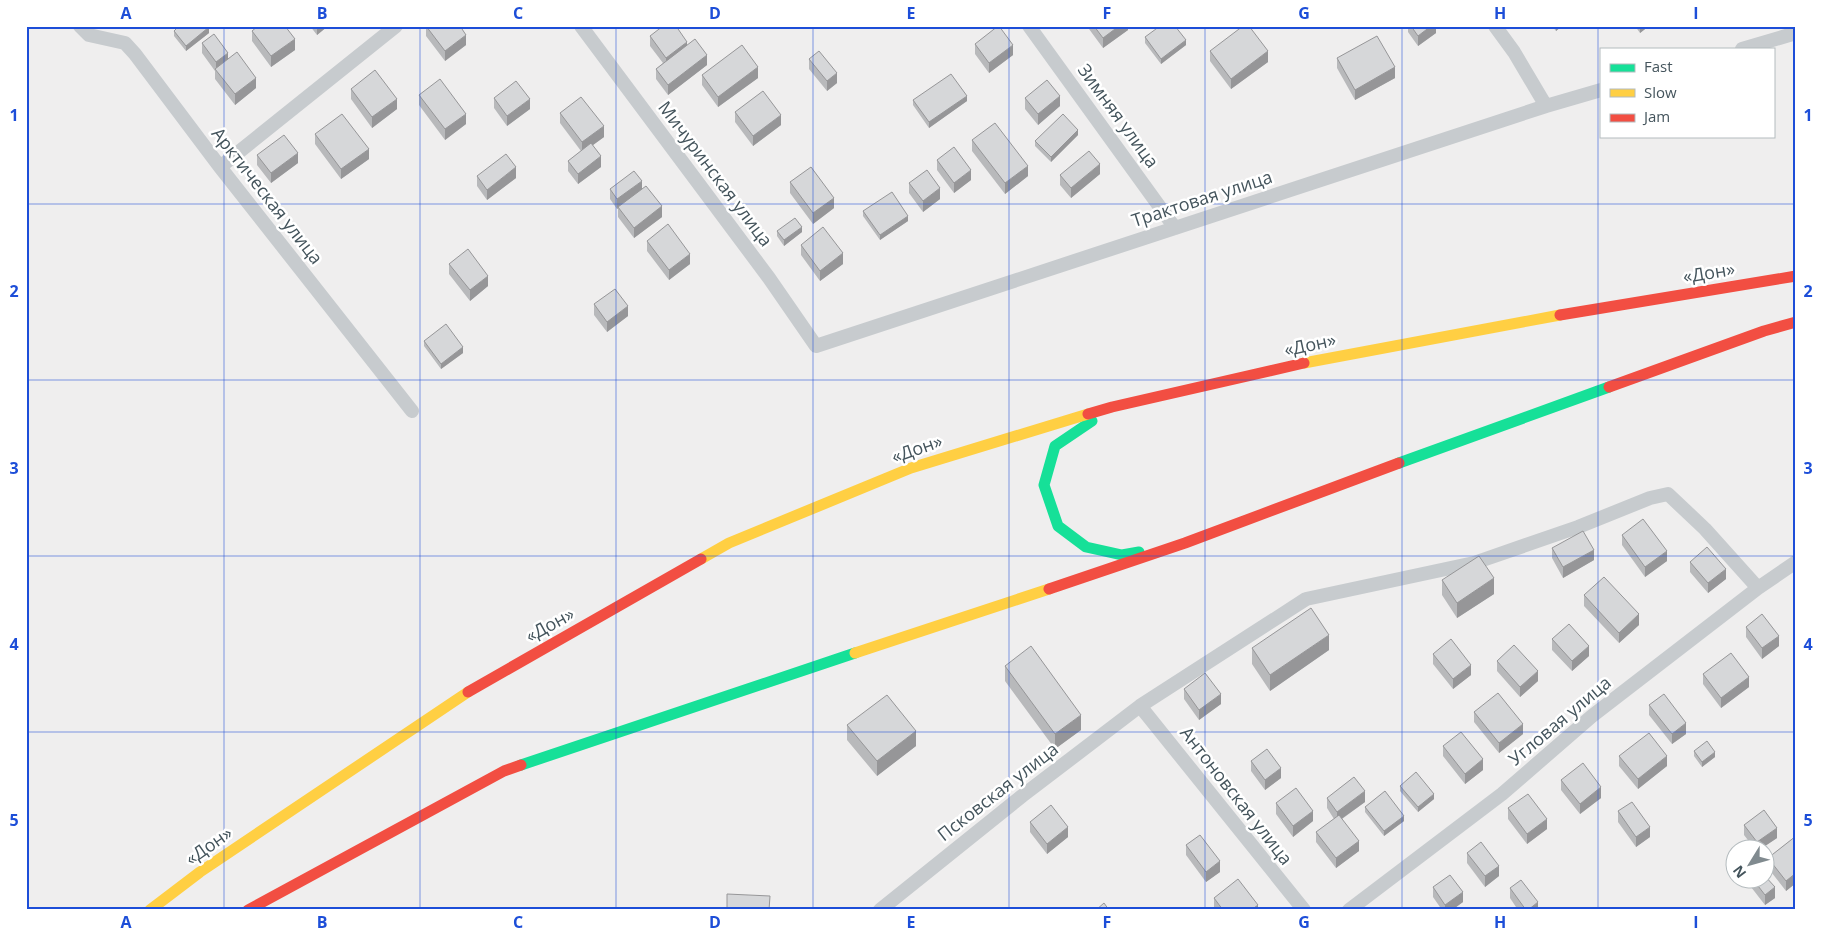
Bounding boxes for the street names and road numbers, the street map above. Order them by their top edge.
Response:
street label: Зимняя улица [1073,59,1165,172]
street label: Мичуринская улица [653,96,778,251]
street label: Арктическая улица [207,122,329,269]
street label: Трактовая улица [1128,164,1275,232]
street label: «Дон» [1681,256,1737,288]
street label: «Дон» [1282,327,1338,361]
street label: «Дон» [888,428,945,468]
street label: «Дон» [521,601,578,647]
street label: Угловая улица [1503,670,1616,770]
street label: Антоновская улица [1175,721,1298,869]
street label: Псковская улица [932,737,1063,846]
street label: «Дон» [180,820,237,870]

